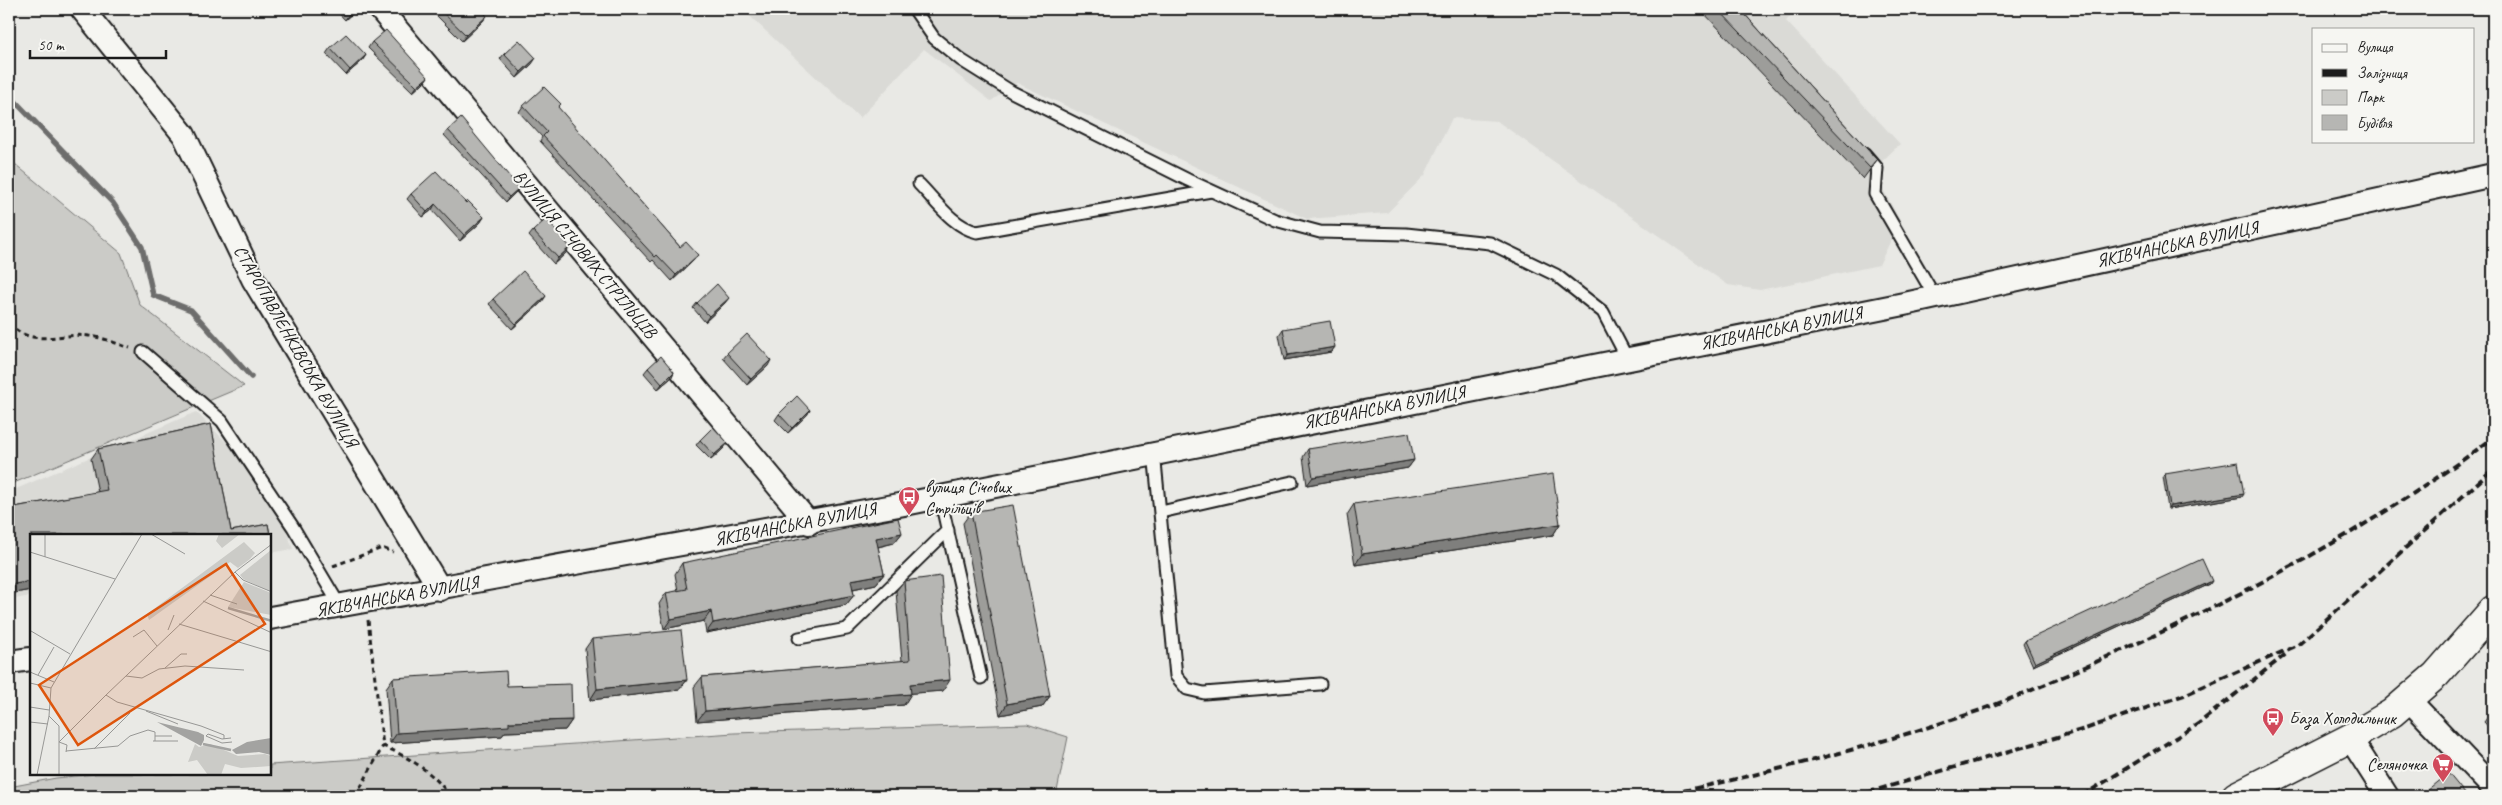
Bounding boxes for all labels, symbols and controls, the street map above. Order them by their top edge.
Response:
scale bar [30,28,166,60]
legend [2312,28,2474,142]
text: 50 m [38,36,65,55]
text: Вулиця [2357,38,2394,57]
text: Залізниця [2357,64,2408,83]
text: Парк [2357,88,2385,107]
text: Будівля [2357,114,2392,133]
street label: ВУЛИЦЯ СІЧОВИХ СТРІЛЬЦІВ [508,166,663,344]
street label: ЯКІВЧАНСЬКА ВУЛИЦЯ [2094,216,2262,272]
street label: СТАРОПАВЛЕНКІВСЬКА ВУЛИЦЯ [229,241,364,454]
street label: ЯКІВЧАНСЬКА ВУЛИЦЯ [1698,301,1867,354]
street label: ЯКІВЧАНСЬКА ВУЛИЦЯ [1301,380,1470,433]
place label: вулиця Січових Стрільців [925,476,1013,519]
bus stop icon: вулиця Січових Стрільців [897,485,921,516]
street label: ЯКІВЧАНСЬКА ВУЛИЦЯ [712,497,881,550]
inset map [30,534,271,775]
street label: ЯКІВЧАНСЬКА ВУЛИЦЯ [314,570,483,621]
bus stop icon: База Холодильник [2261,706,2285,737]
place label: База Холодильник [2289,707,2398,730]
supermarket icon: Селяночка [2431,752,2455,783]
place label: Селяночка [2367,753,2428,775]

